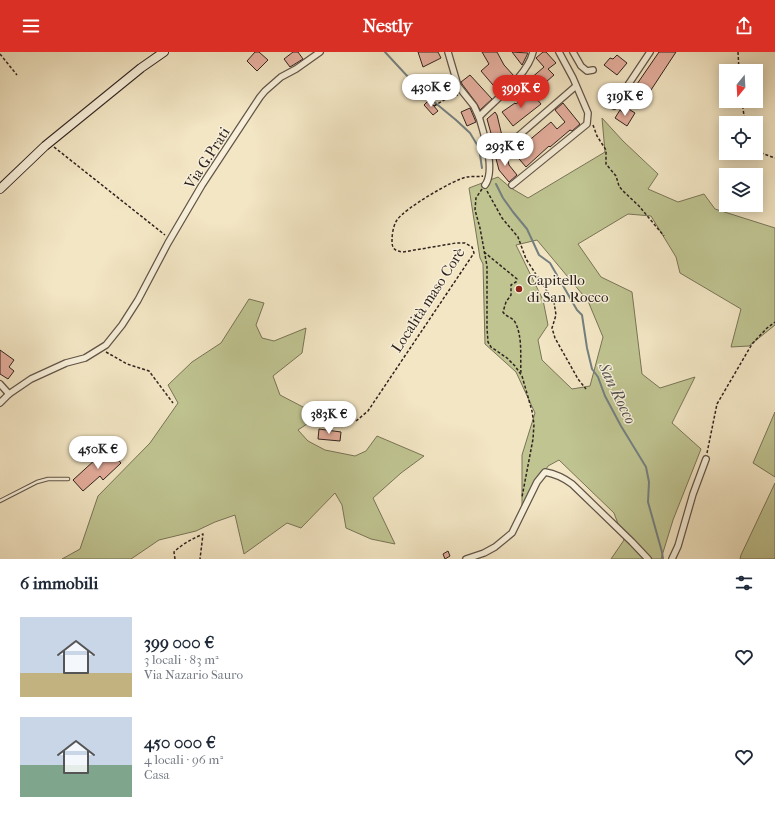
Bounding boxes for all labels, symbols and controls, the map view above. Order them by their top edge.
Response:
icon: menu [20,15,42,37]
icon: share [733,15,755,37]
text: Nestly [363,16,412,37]
north arrow [719,64,763,108]
map controls [719,64,763,212]
pin: 430K € [398,74,464,108]
pin: 399K € [488,75,554,109]
text: 430K € [411,79,451,94]
text: 399K € [502,80,540,95]
pin: 319K € [592,83,658,117]
text: 319K € [607,88,643,103]
button: locate [719,116,763,160]
street label: Via G.Prati [180,123,234,193]
pin: 293K € [472,133,538,167]
text: 293K € [486,138,524,153]
button: layers [719,168,763,212]
street label: Località maso Corè [387,244,469,356]
place label: Capitello di San Rocco [527,271,609,306]
marker: Capitello di San Rocco [514,284,524,294]
water label: San Rocco [594,359,641,427]
pin: 383K € [296,401,362,435]
text: 383K € [310,406,348,421]
pin: 450K € [65,436,131,470]
text: 450K € [78,441,118,456]
icon: filters [733,572,755,594]
text: 6 immobili [20,573,98,593]
text: 399 000 € [144,632,214,652]
icon: home [52,633,100,681]
icon: heart [733,646,755,668]
text: 3 locali · 83 m² [144,652,219,667]
text: Via Nazario Sauro [144,667,243,682]
text: 450 000 € [144,732,216,752]
icon: home [52,733,100,781]
icon: heart [733,746,755,768]
text: 4 locali · 96 m² [144,752,223,767]
text: Casa [144,767,170,782]

